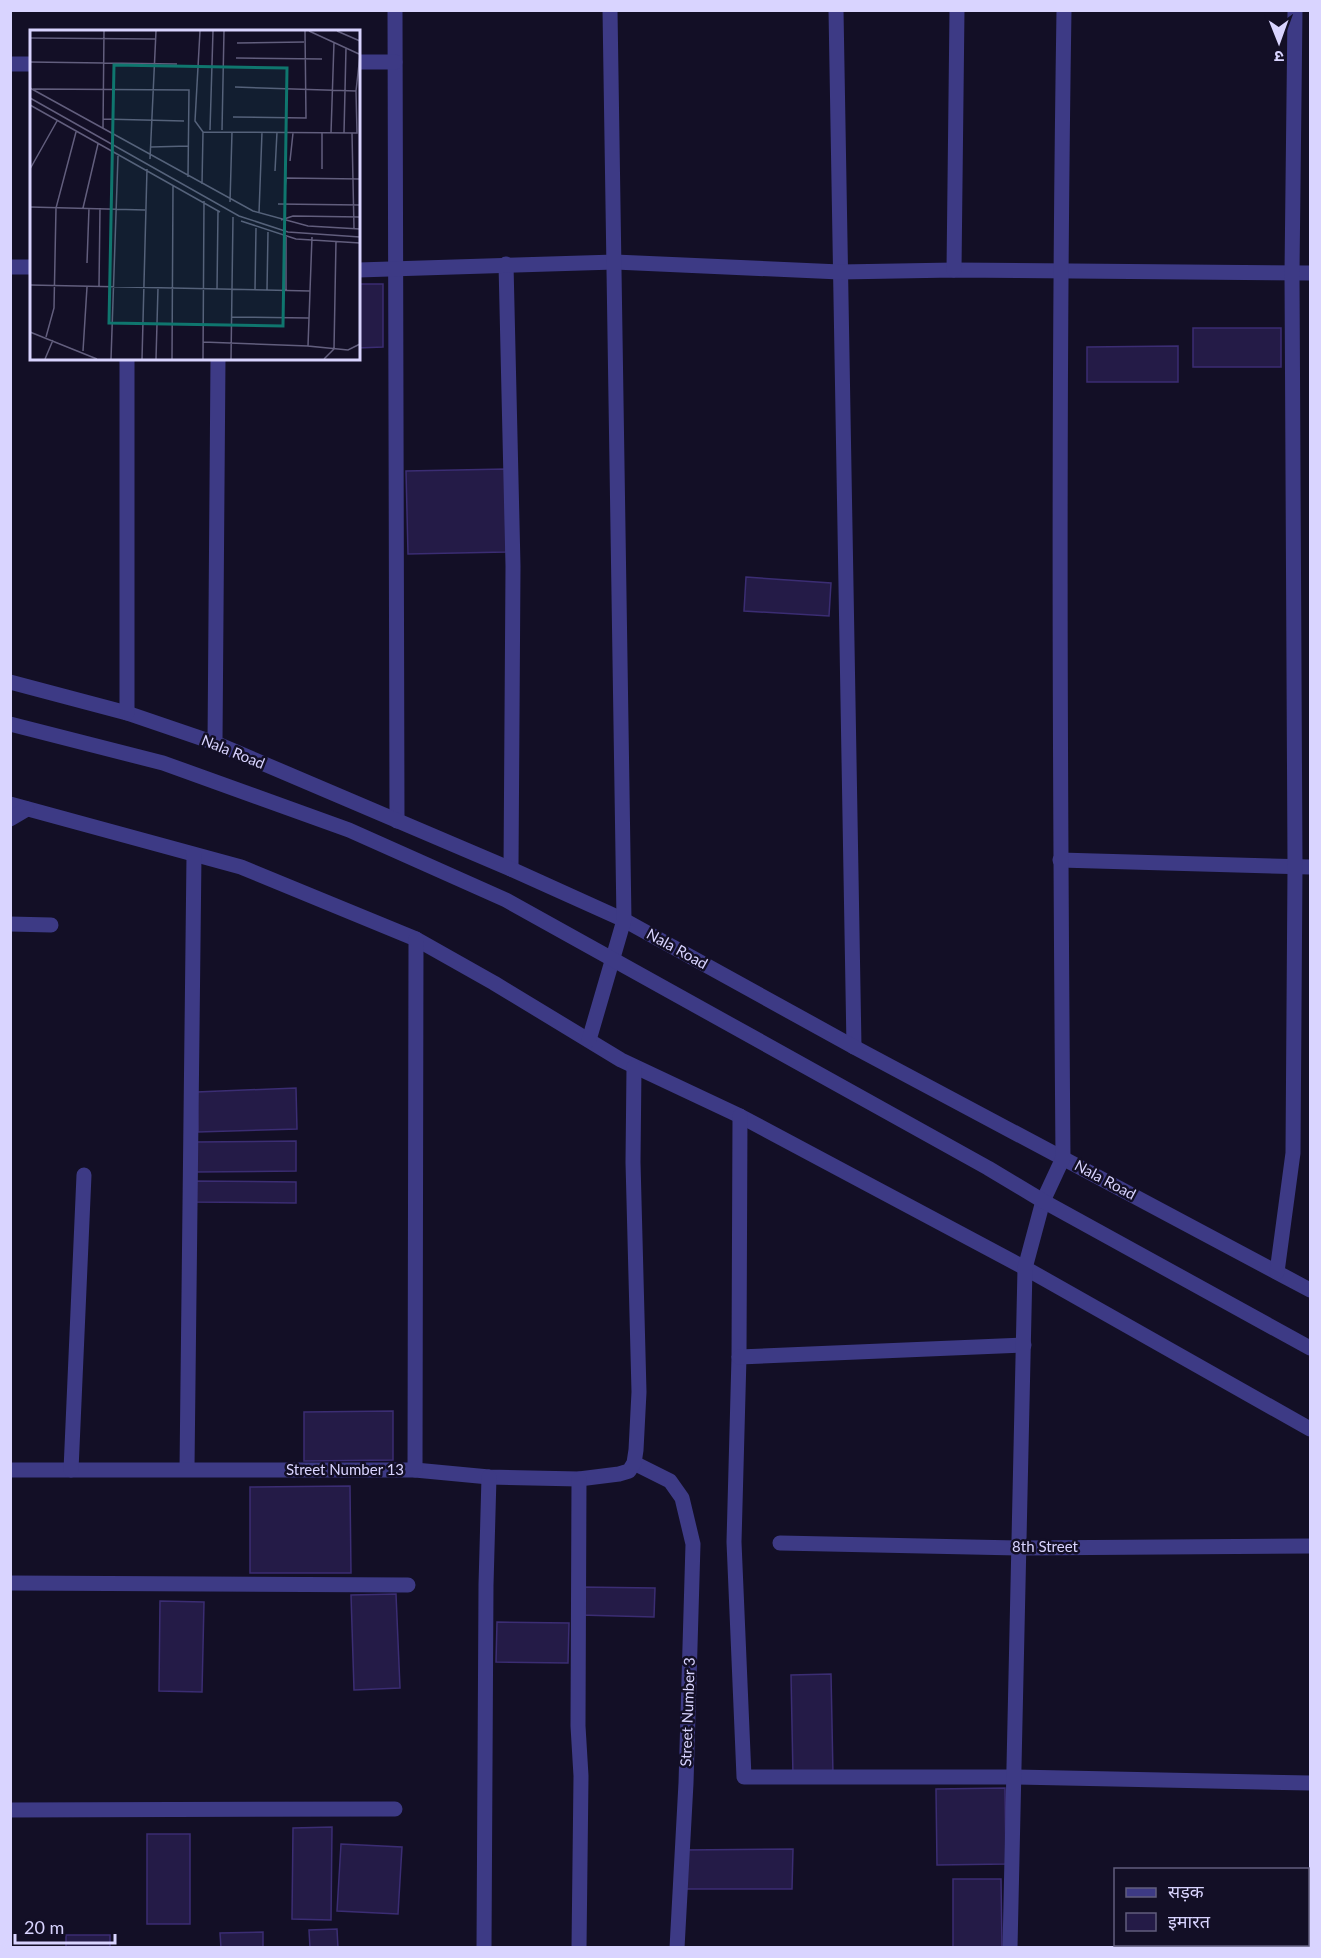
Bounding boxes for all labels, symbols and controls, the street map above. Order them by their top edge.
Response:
north arrow [1249,12,1309,72]
inset map [30,30,360,360]
text: उ [1274,48,1284,67]
street label: Nala Road [199,730,268,772]
street label: Nala Road [644,924,711,972]
street label: Nala Road [1072,1155,1139,1203]
street label: Street Number 13 [286,1460,404,1478]
street label: 8th Street [1012,1537,1079,1555]
street label: Street Number 3 [676,1657,698,1767]
legend [1114,1868,1309,1946]
text: सड़क [1168,1880,1205,1902]
scale bar [15,1907,116,1945]
text: इमारत [1168,1910,1211,1932]
text: 20 m [24,1916,64,1938]

